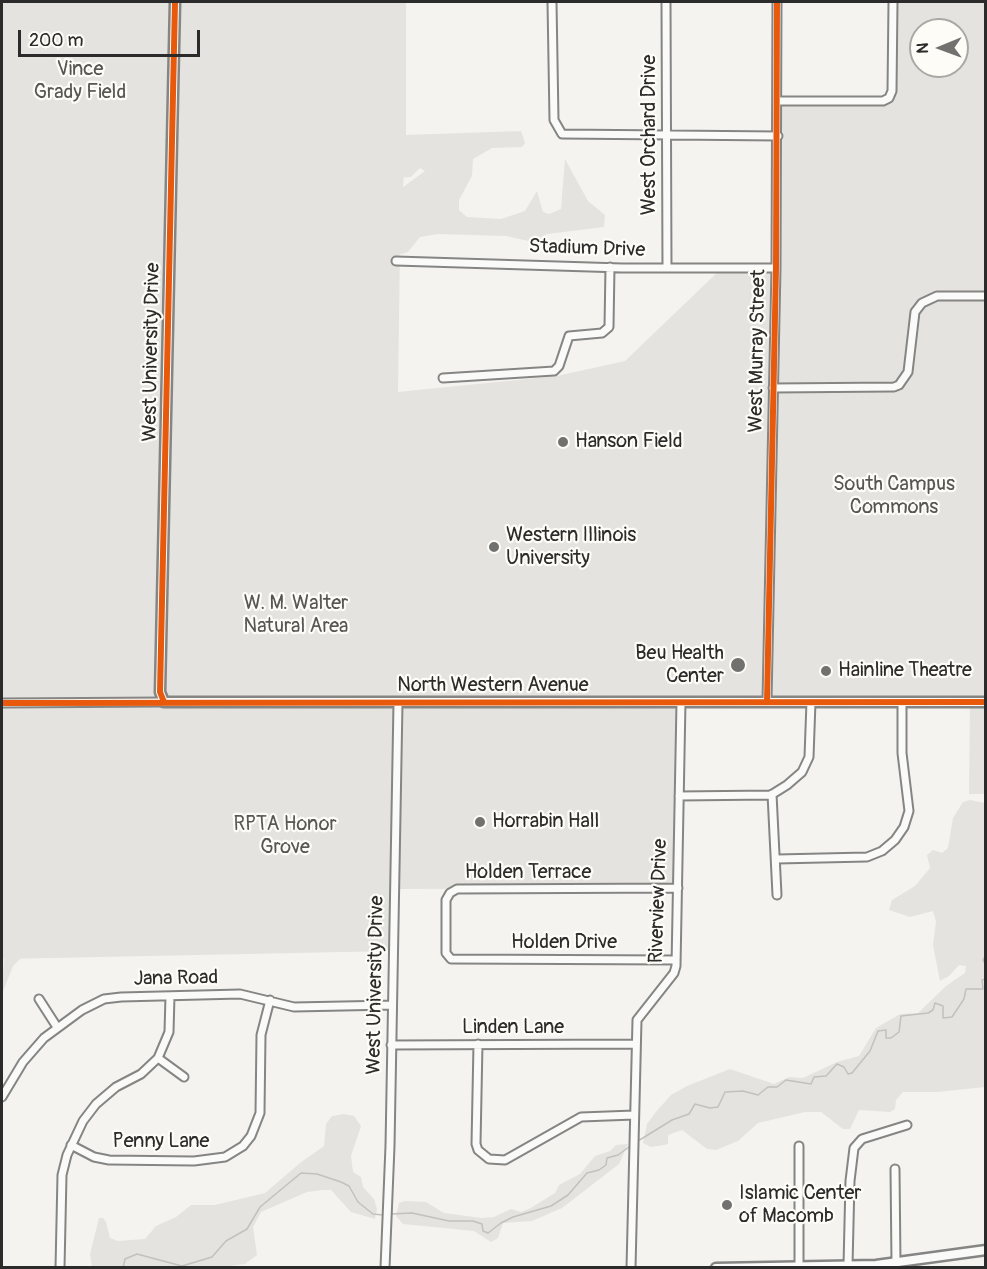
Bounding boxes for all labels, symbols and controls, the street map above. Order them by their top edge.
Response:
scale bar [21,18,202,56]
north arrow [909,18,969,78]
text: 200 m [29,29,84,52]
text: N [913,43,933,54]
street label: West Orchard Drive [638,55,662,215]
park label: Vince Grady Field [34,58,126,105]
street label: Stadium Drive [528,235,646,263]
street label: West University Drive [138,262,166,442]
street label: West Murray Street [745,269,771,433]
place label: Hanson Field [575,430,682,454]
marker: Hanson Field [556,435,570,449]
park label: South Campus Commons [833,473,955,520]
place label: Western Illinois University [506,524,636,571]
marker: Western Illinois University [487,540,501,554]
park label: W. M. Walter Natural Area [244,592,348,639]
place label: Beu Health Center [635,642,724,689]
marker: Beu Health Center [729,656,747,674]
place label: Hainline Theatre [838,659,972,683]
marker: Hainline Theatre [819,664,833,678]
street label: North Western Avenue [397,674,589,698]
place label: Horrabin Hall [492,810,599,834]
park label: RPTA Honor Grove [233,813,337,860]
marker: Horrabin Hall [473,815,487,829]
street label: Riverview Drive [645,838,673,964]
street label: Holden Terrace [465,861,591,885]
street label: West University Drive [362,895,390,1075]
street label: Holden Drive [511,931,617,955]
street label: Jana Road [133,966,219,992]
street label: Linden Lane [462,1016,564,1040]
street label: Penny Lane [113,1130,209,1154]
place label: Islamic Center of Macomb [739,1182,861,1229]
marker: Islamic Center of Macomb [720,1198,734,1212]

